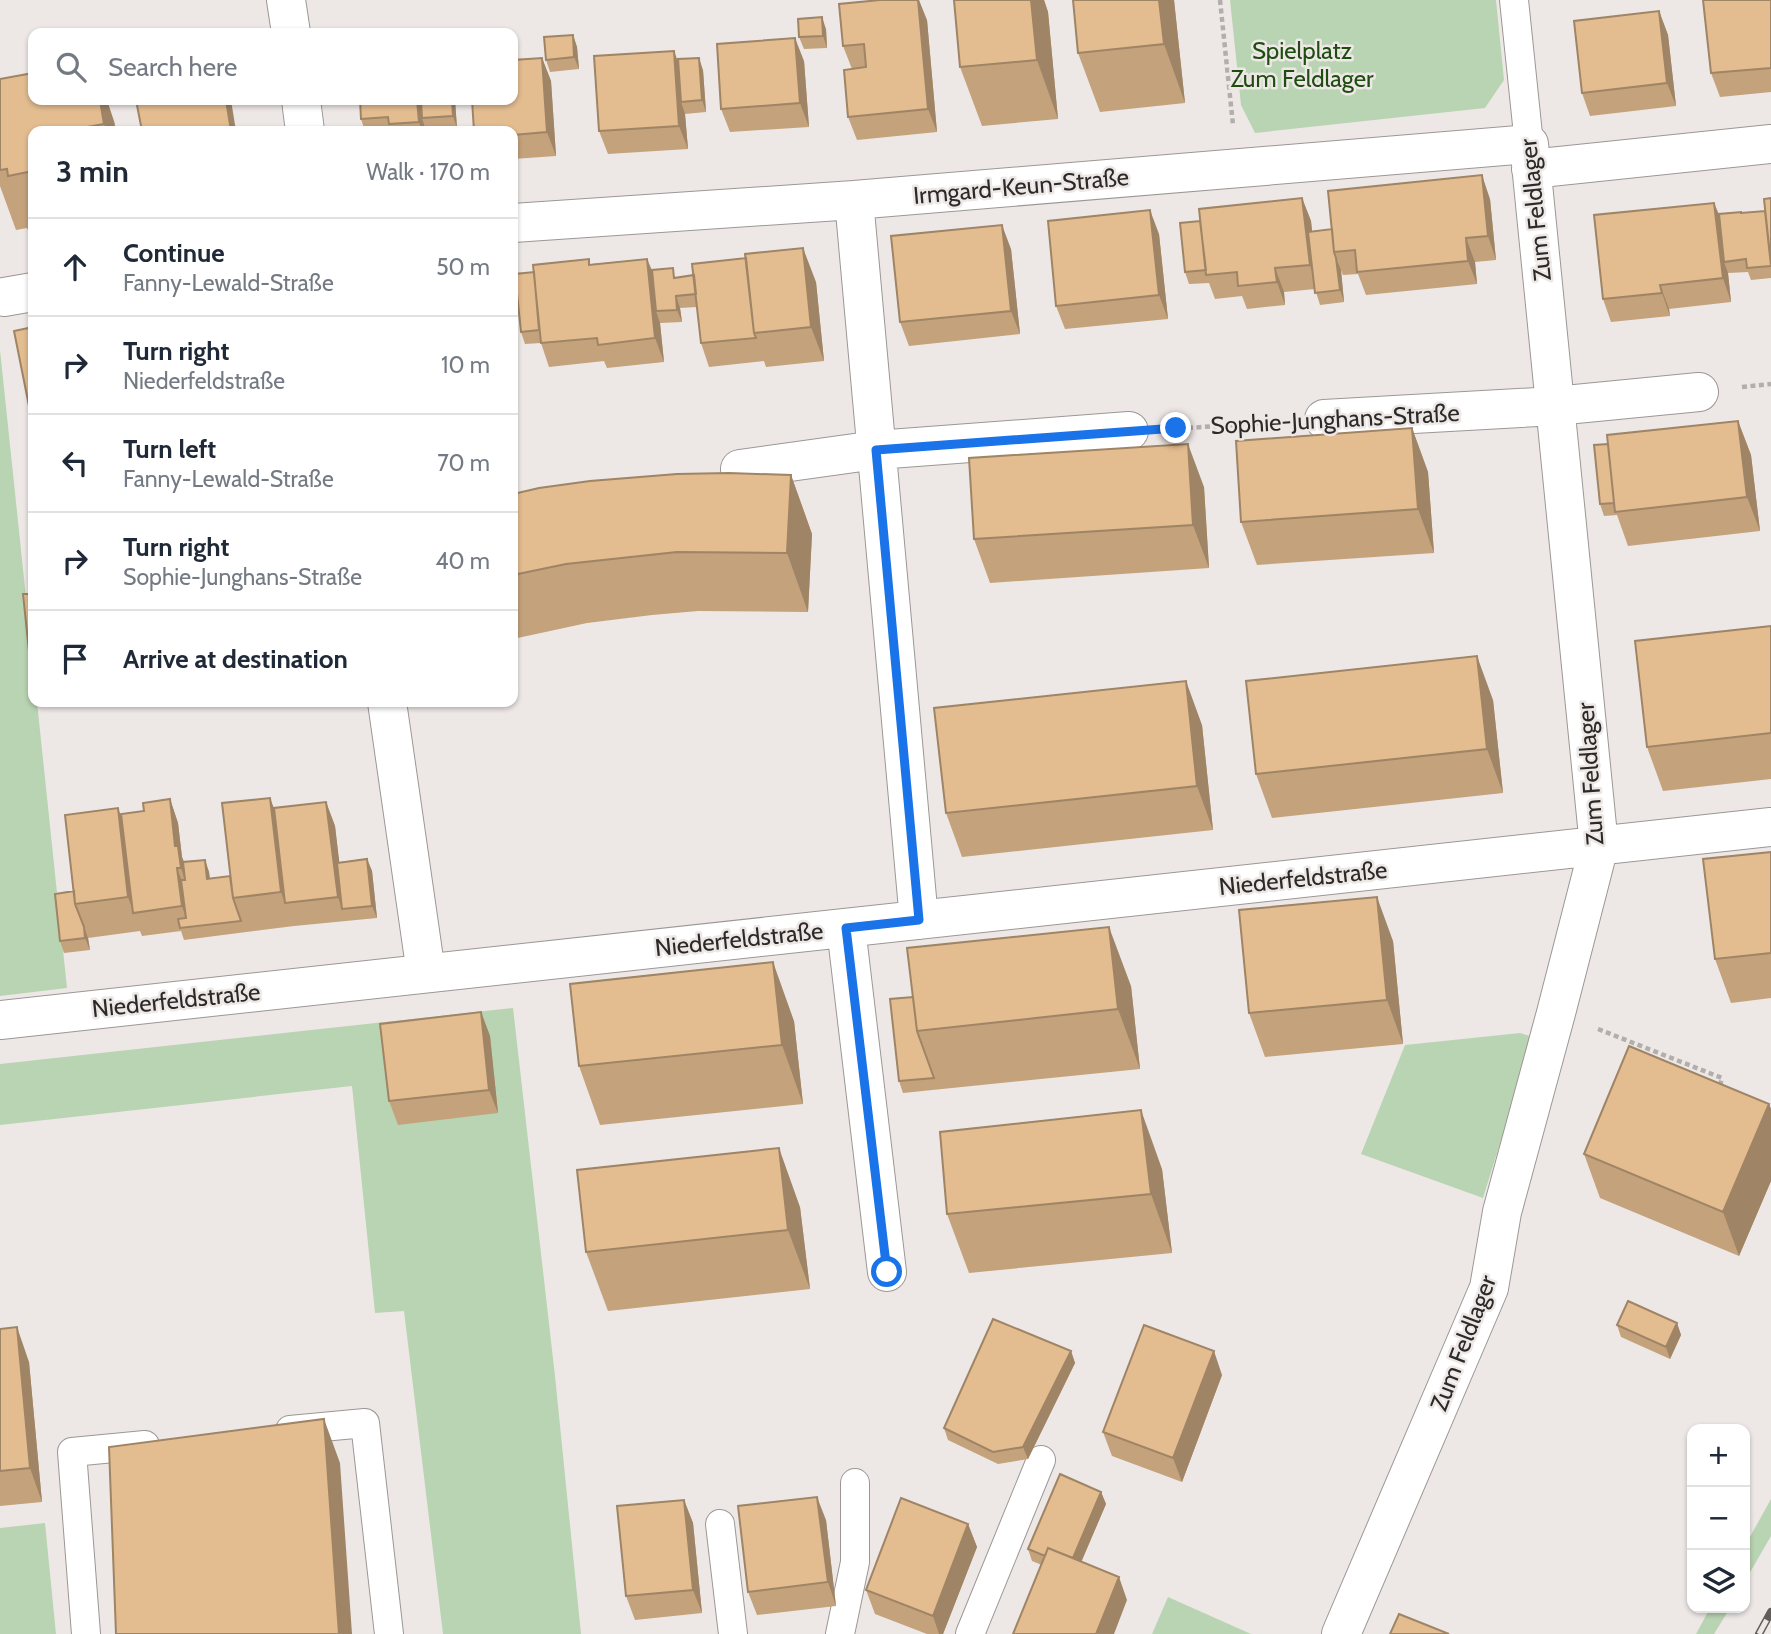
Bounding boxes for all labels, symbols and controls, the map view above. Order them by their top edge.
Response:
search box [28,28,518,105]
park label: Spielplatz Zum Feldlager [1230,36,1374,93]
icon: search [52,48,90,86]
text: Search here [108,51,237,83]
street label: Zum Feldlager [1513,137,1557,283]
text: 3 min [56,153,129,190]
text: Walk · 170 m [366,158,490,186]
street label: Irmgard-Keun-Straße [912,162,1130,210]
text: Continue [123,237,225,269]
icon: ahead [56,248,94,286]
text: 50 m [436,253,490,281]
text: Fanny-Lewald-Straße [123,269,334,297]
text: Turn right [123,335,229,367]
icon: right [56,346,94,384]
text: 10 m [441,351,490,379]
text: Niederfeldstraße [123,367,285,395]
street label: Sophie-Junghans-Straße [1210,398,1460,440]
route end [1160,412,1191,443]
text: Turn left [123,433,216,465]
icon: left [56,444,94,482]
text: 70 m [437,449,490,477]
text: Fanny-Lewald-Straße [123,465,334,493]
text: Turn right [123,531,229,563]
icon: right [56,542,94,580]
text: 40 m [435,547,490,575]
text: Sophie-Junghans-Straße [123,563,362,591]
icon: arrive [56,640,94,678]
text: Arrive at destination [123,643,348,675]
street label: Zum Feldlager [1571,701,1609,846]
street label: Niederfeldstraße [1217,855,1389,901]
street label: Niederfeldstraße [653,916,825,962]
street label: Niederfeldstraße [90,977,262,1023]
route start [871,1256,902,1287]
street label: Zum Feldlager [1424,1271,1502,1415]
map controls [1687,1424,1750,1613]
button: + [1687,1424,1750,1487]
button: − [1687,1487,1750,1550]
button: layers [1687,1550,1750,1613]

